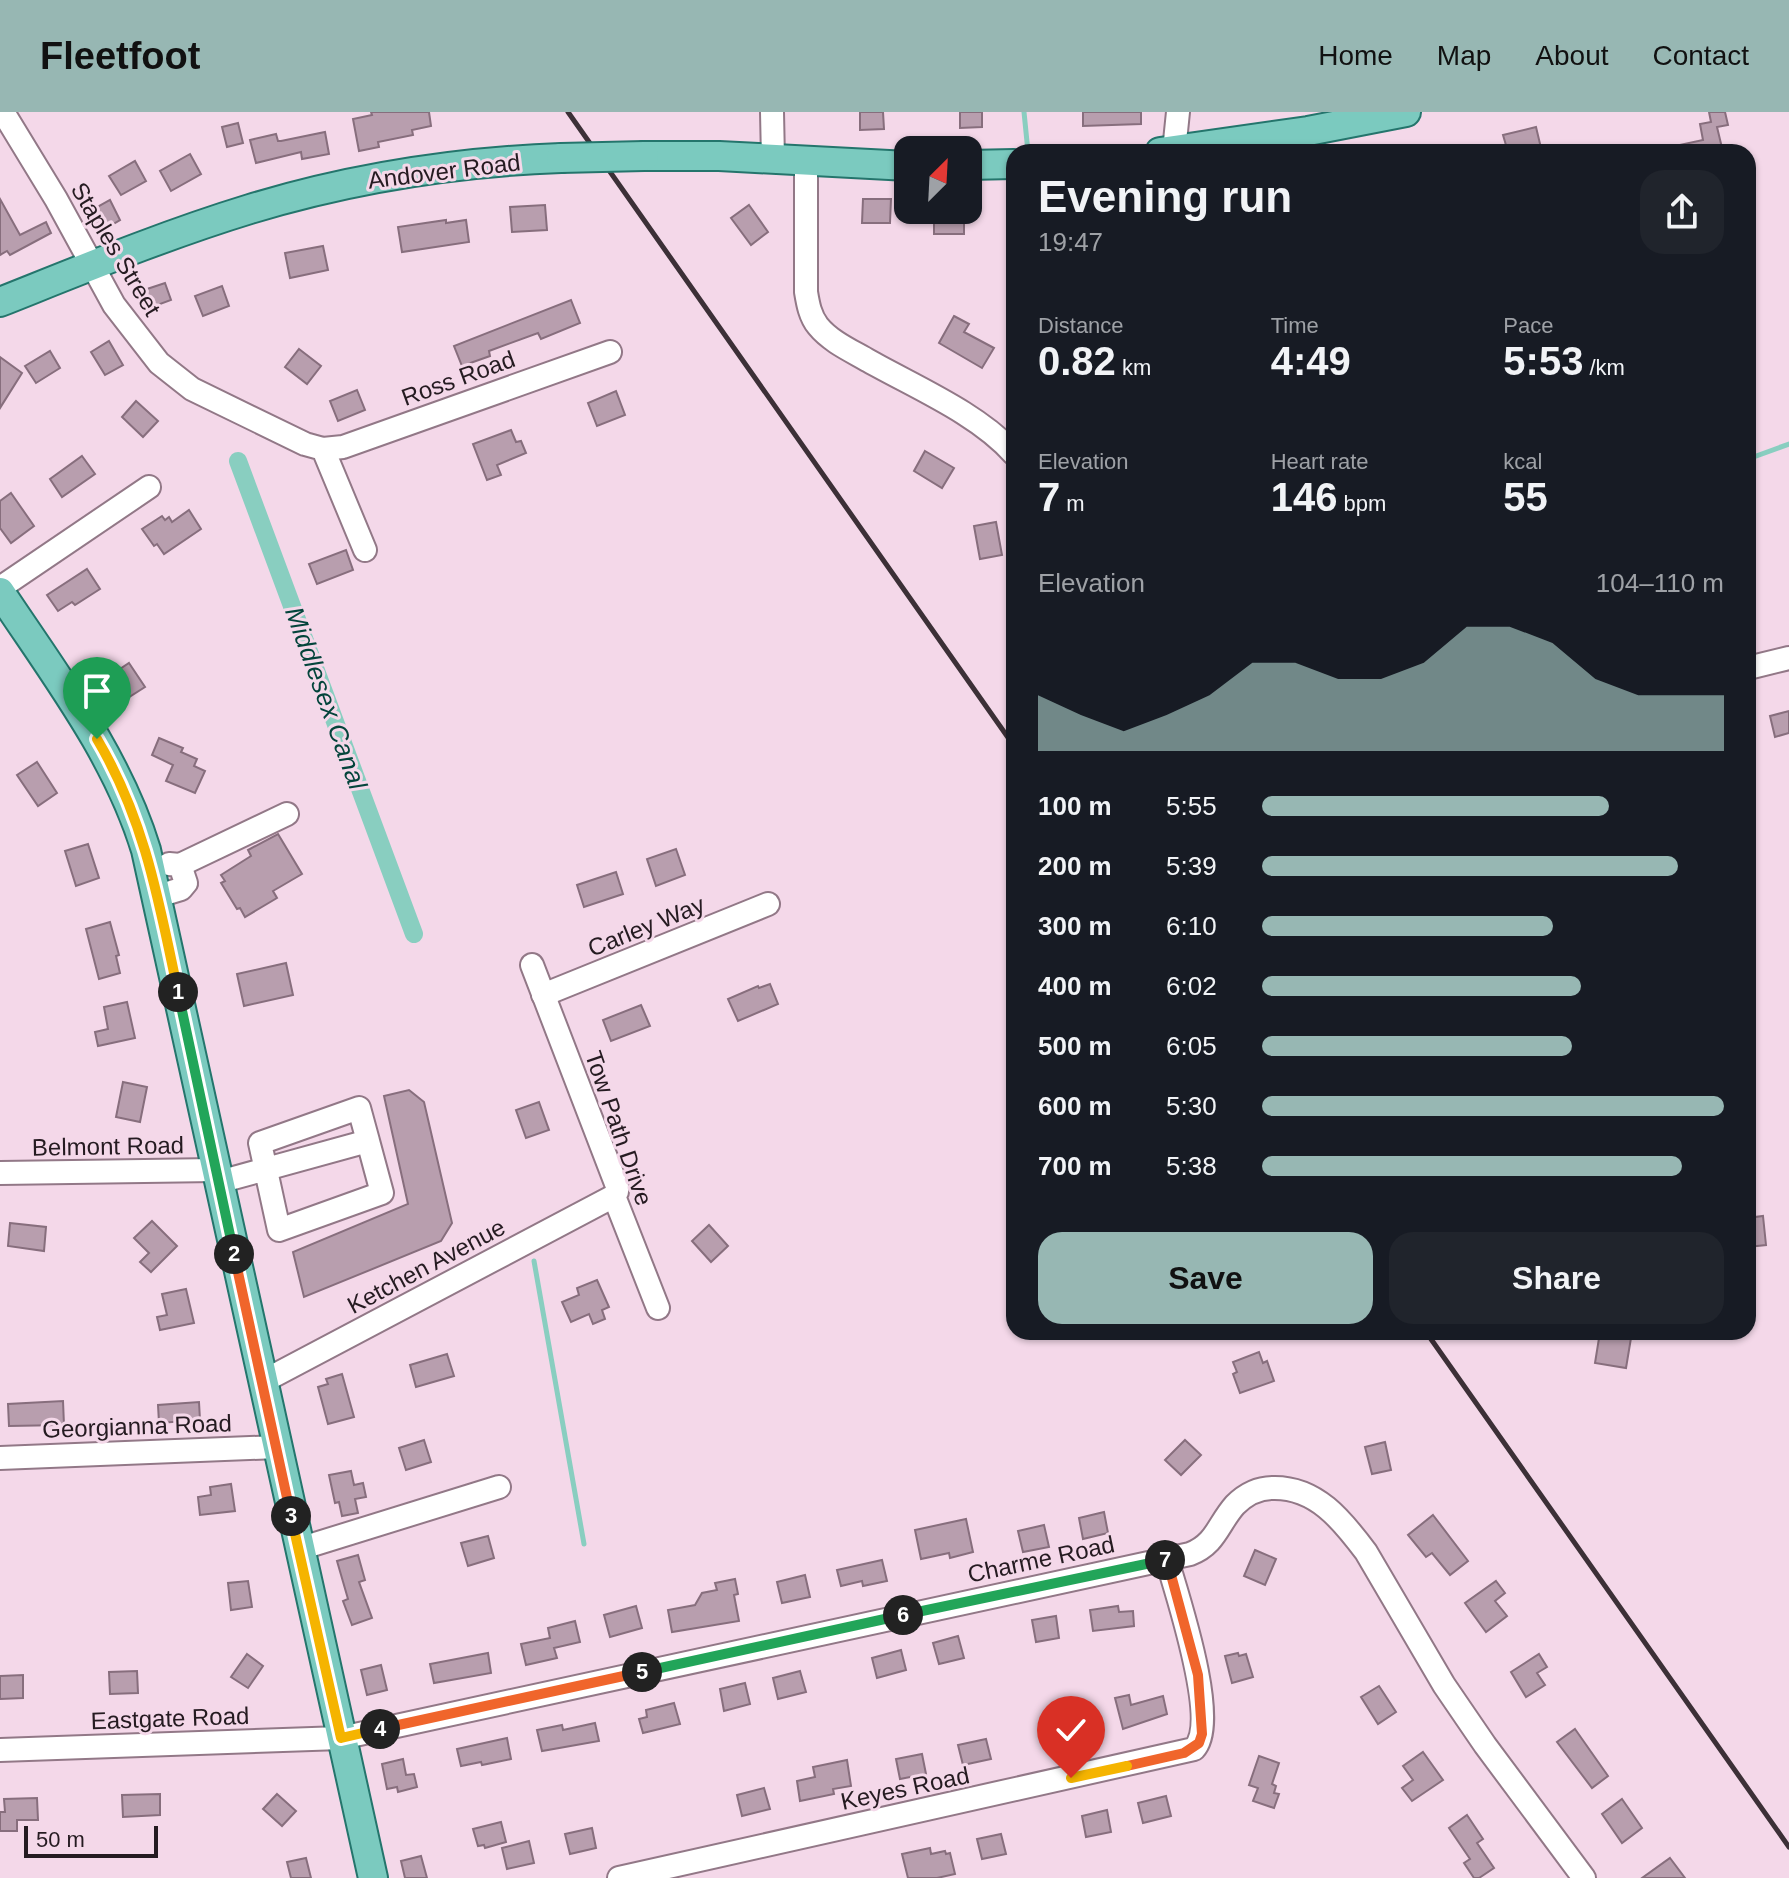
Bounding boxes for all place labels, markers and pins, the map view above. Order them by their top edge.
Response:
pin [63,657,131,739]
pin: 1 [158,972,198,1012]
pin: 2 [214,1234,254,1274]
pin: 3 [271,1496,311,1536]
pin: 7 [1145,1540,1185,1580]
pin: 6 [883,1595,923,1635]
pin: 5 [622,1652,662,1692]
pin [1037,1696,1105,1778]
pin: 4 [360,1709,400,1749]

